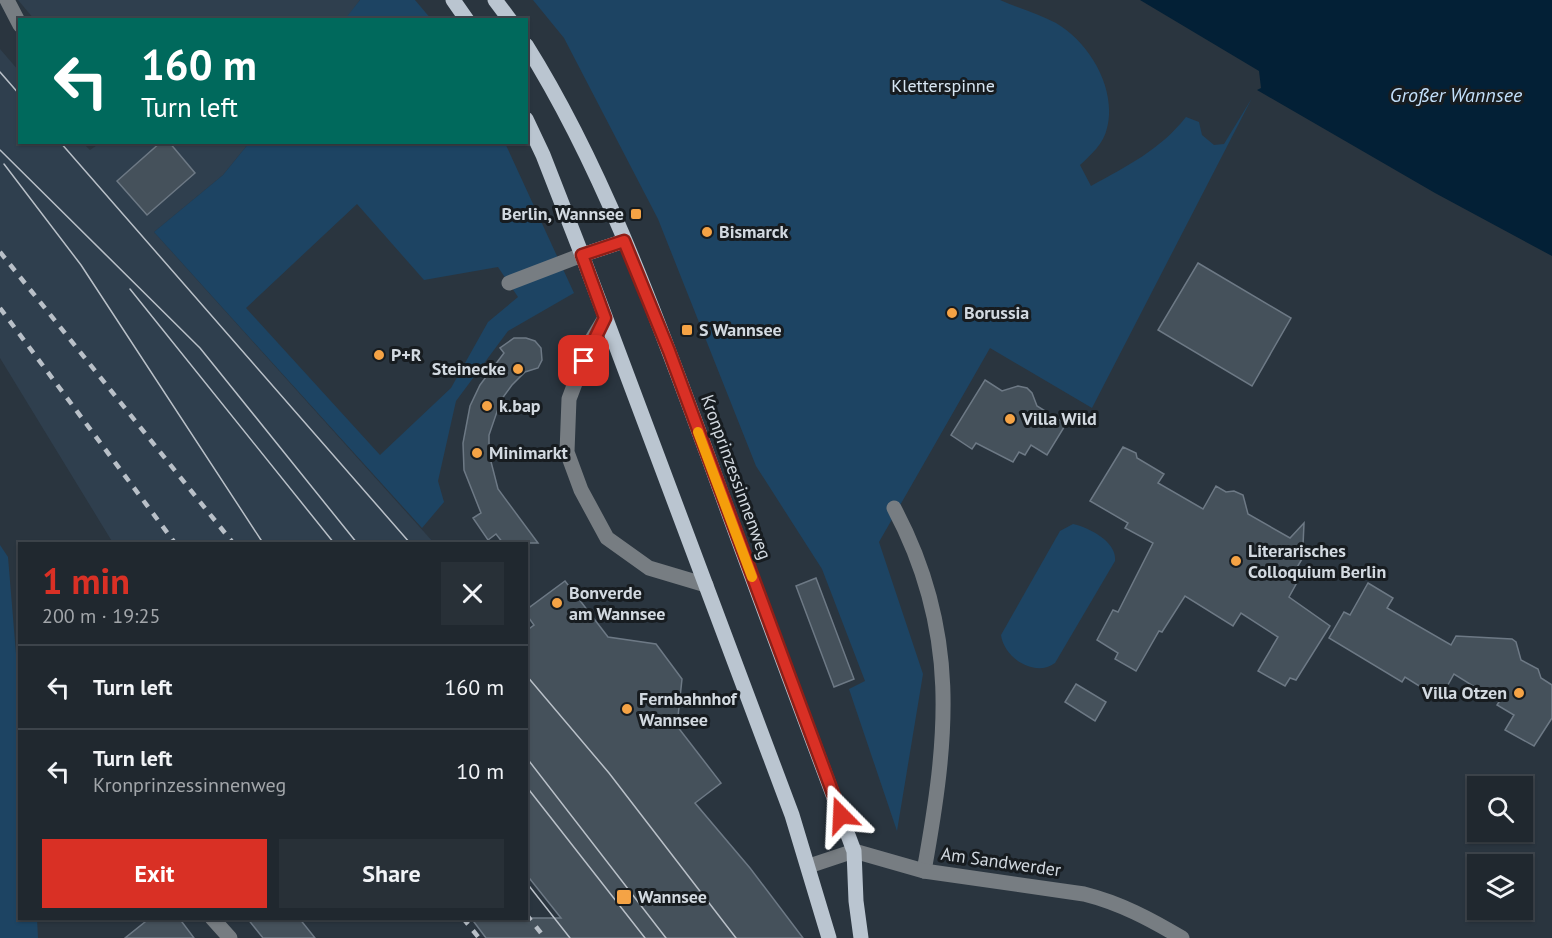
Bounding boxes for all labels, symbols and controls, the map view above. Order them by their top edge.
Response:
text: 160 m [141,37,257,92]
icon: left [42,42,120,120]
park label: Kletterspinne [891,74,995,97]
water label: Großer Wannsee [1390,82,1523,108]
text: Turn left [141,90,238,124]
place label: Berlin, Wannsee [502,202,624,225]
marker: Berlin, Wannsee [629,207,643,221]
place label: Bismarck [719,220,789,243]
marker: Bismarck [700,225,714,239]
place label: Borussia [964,301,1029,324]
marker: Borussia [945,306,959,320]
place label: S Wannsee [699,318,782,341]
marker: S Wannsee [680,323,694,337]
pin [558,335,609,386]
place label: P+R [391,343,422,366]
icon: arrive [567,344,600,377]
marker: P+R [372,348,386,362]
place label: Steinecke [432,357,506,380]
marker: Steinecke [511,362,525,376]
street label: Kronprinzessinnenweg [696,391,777,562]
place label: k.bap [499,394,541,417]
marker: k.bap [480,399,494,413]
place label: Villa Wild [1021,407,1097,430]
marker: Villa Wild [1003,412,1017,426]
place label: Minimarkt [489,441,568,464]
marker: Minimarkt [470,446,484,460]
place label: Literarisches Colloquium Berlin [1248,539,1386,583]
marker: Literarisches Colloquium Berlin [1229,554,1243,568]
text: 1 min [42,557,130,604]
button: close [441,562,504,625]
place label: Bonverde am Wannsee [569,581,666,625]
marker: Bonverde am Wannsee [550,596,564,610]
text: 200 m · 19:25 [42,603,160,629]
icon: left [42,671,75,704]
text: Turn left [93,673,173,701]
text: 160 m [444,673,504,701]
place label: Villa Otzen [1421,681,1507,704]
marker: Villa Otzen [1512,686,1526,700]
place label: Fernbahnhof Wannsee [639,687,738,731]
marker: Fernbahnhof Wannsee [620,702,634,716]
text: Turn left [93,744,173,772]
icon: left [42,755,75,788]
text: 10 m [456,757,504,785]
text: Kronprinzessinnenweg [93,772,286,798]
map controls [1467,776,1533,920]
button: search [1467,776,1533,842]
position arrow [809,783,873,847]
button: Exit [42,839,267,908]
button: Share [279,839,504,908]
street label: Am Sandwerder [939,842,1063,881]
button: layers [1467,854,1533,920]
place label: Wannsee [638,885,707,908]
marker: Wannsee [615,888,633,906]

